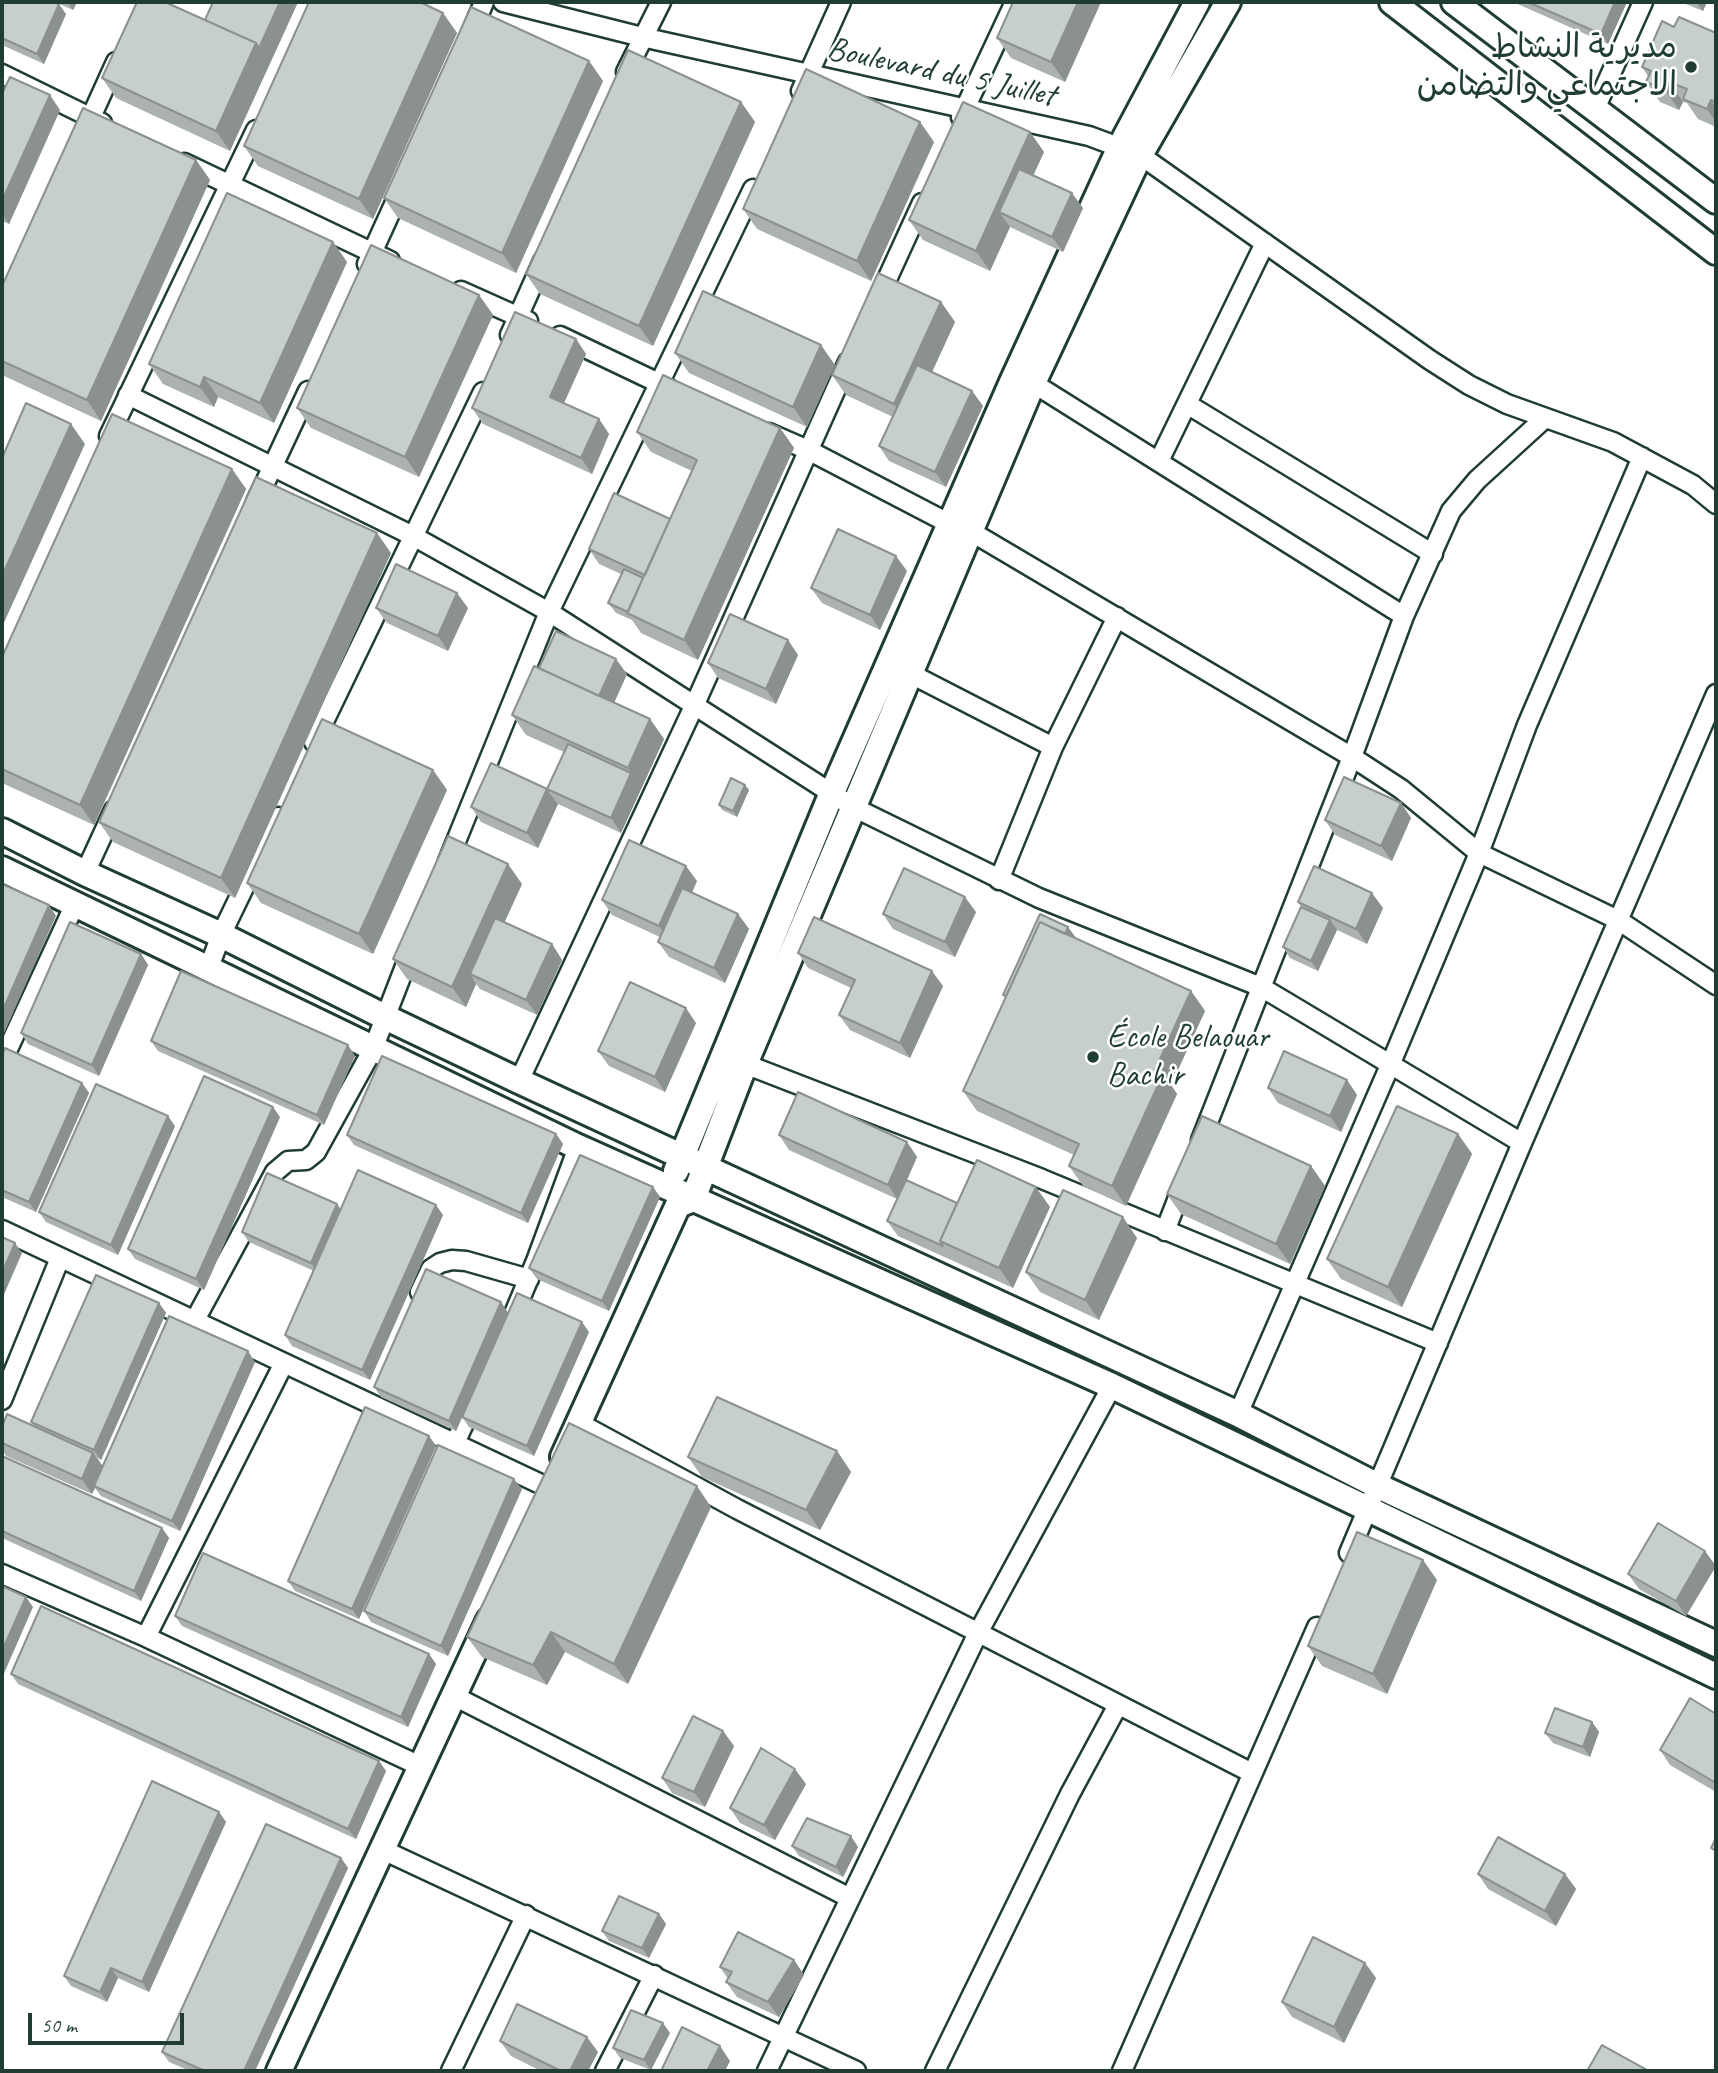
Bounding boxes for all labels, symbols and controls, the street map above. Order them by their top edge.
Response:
place label: مديرية النشاط الاجتماعي والتضامن [1417,28,1677,106]
street label: Boulevard du 5 Juillet [824,30,1058,116]
marker: مديرية النشاط الاجتماعي والتضامن [1683,59,1699,75]
place label: École Belaouar Bachir [1107,1018,1269,1096]
marker: École Belaouar Bachir [1085,1049,1101,1065]
scale bar [32,2000,187,2044]
text: 50 m [41,2012,77,2038]

